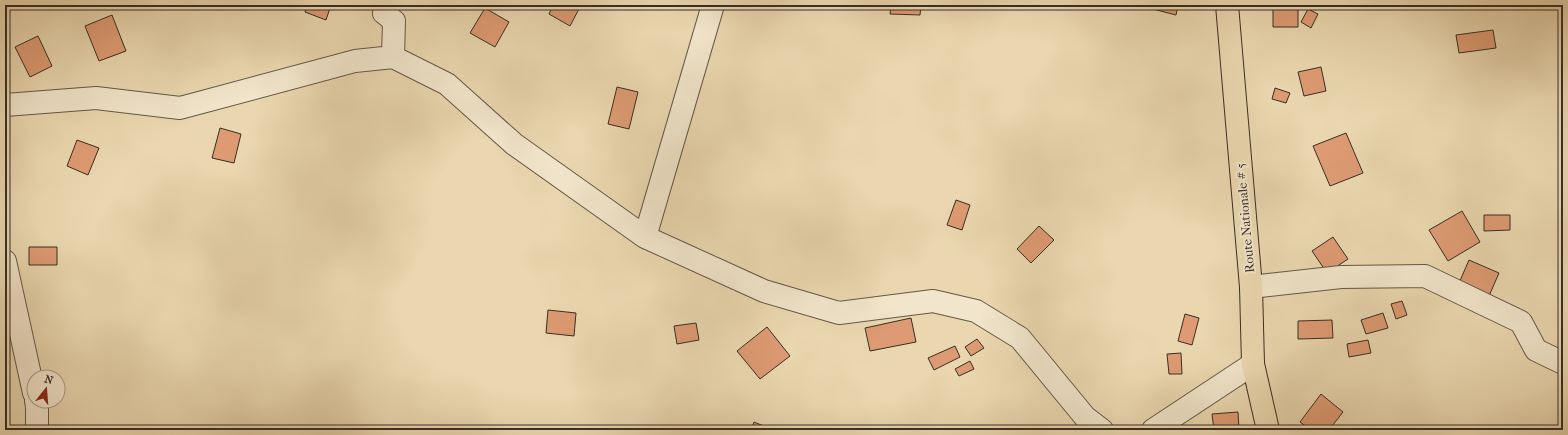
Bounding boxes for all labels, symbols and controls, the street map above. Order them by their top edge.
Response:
street label: Route Nationale # 5 [1233,162,1257,274]
north arrow [26,369,66,409]
text: N [43,372,55,388]

